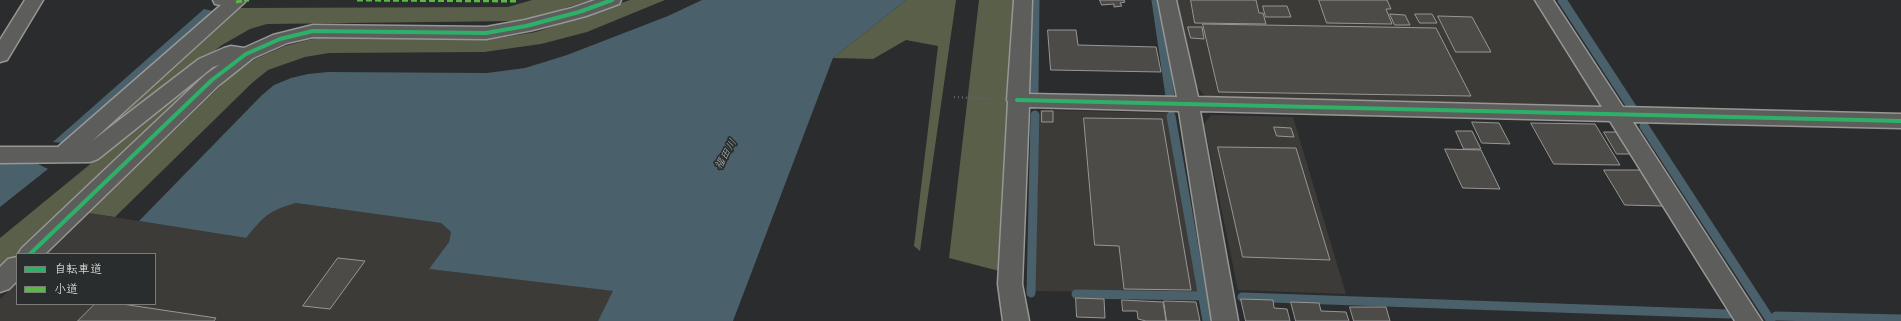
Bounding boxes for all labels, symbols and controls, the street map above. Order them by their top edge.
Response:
water label: 福田川 [713,137,741,173]
legend [16,253,156,305]
text: 自転車道 [54,260,102,279]
text: 小道 [54,280,78,299]

